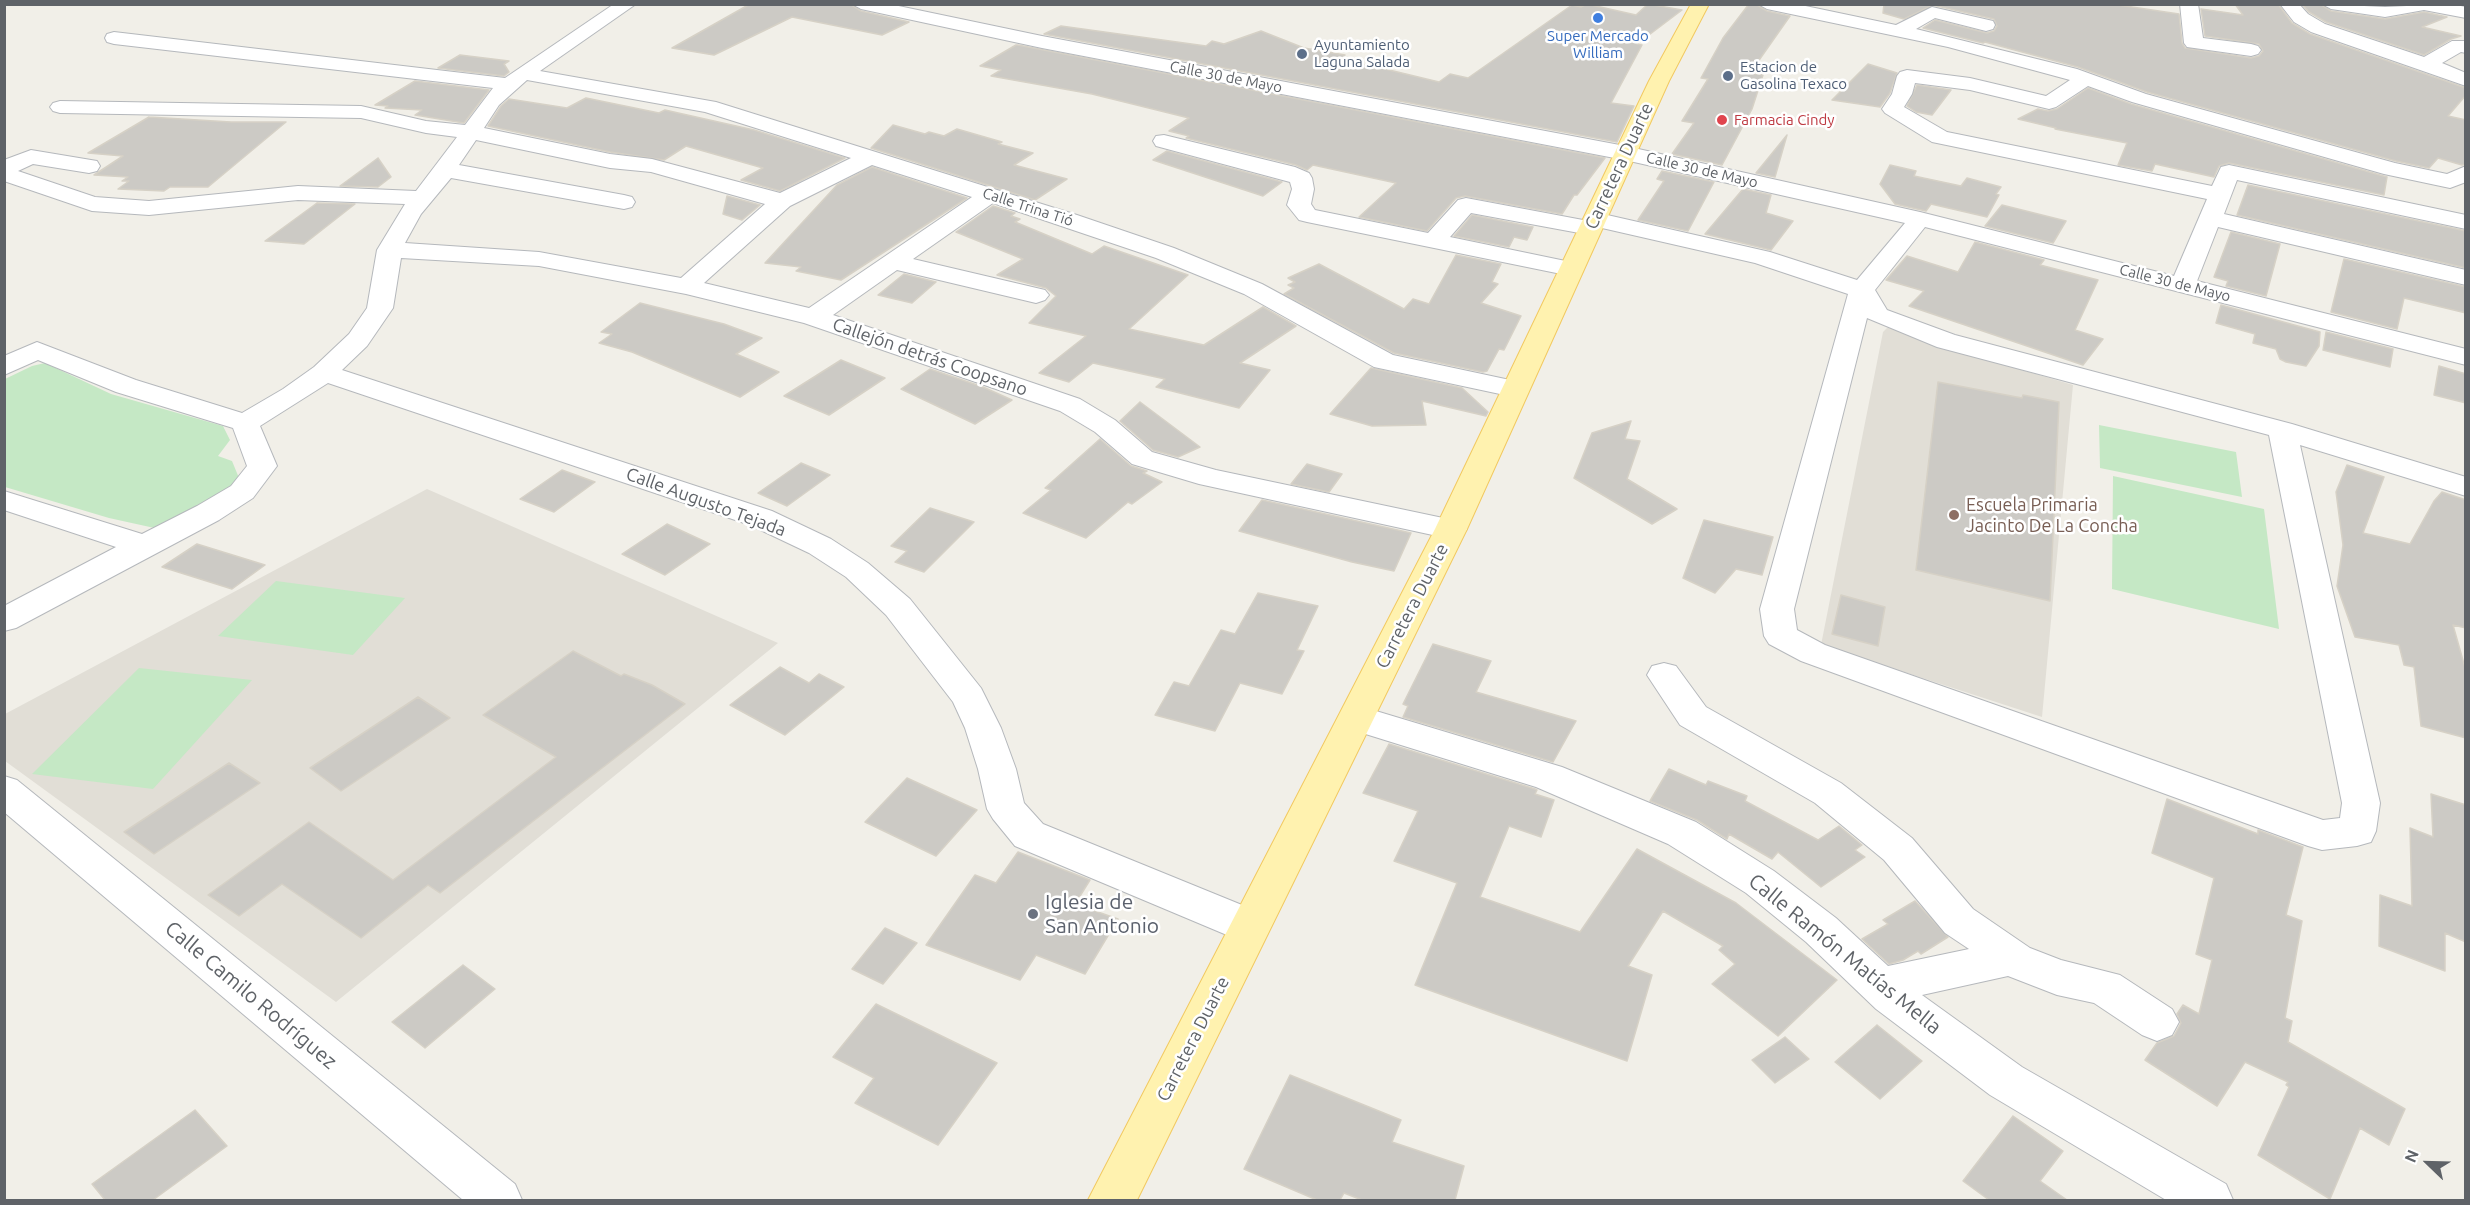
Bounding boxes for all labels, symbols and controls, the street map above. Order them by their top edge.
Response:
marker: Super Mercado William [1591,11,1605,25]
place label: Super Mercado William [1547,27,1649,62]
place label: Ayuntamiento Laguna Salada [1314,36,1410,71]
marker: Ayuntamiento Laguna Salada [1295,47,1309,61]
street label: Calle 30 de Mayo [1168,57,1284,97]
place label: Estacion de Gasolina Texaco [1740,58,1847,93]
marker: Estacion de Gasolina Texaco [1721,69,1735,83]
street label: Carretera Duarte [1580,99,1658,233]
place label: Farmacia Cindy [1734,111,1835,129]
marker: Farmacia Cindy [1715,113,1729,127]
street label: Calle 30 de Mayo [1644,148,1760,192]
street label: Calle Trina Tió [980,184,1076,230]
street label: Calle 30 de Mayo [2117,260,2233,306]
street label: Callejón detrás Coopsano [830,313,1030,401]
street label: Calle Augusto Tejada [623,463,789,541]
place label: Escuela Primaria Jacinto De La Concha [1966,494,2138,536]
marker: Escuela Primaria Jacinto De La Concha [1947,508,1961,522]
street label: Carretera Duarte [1371,540,1453,672]
street label: Calle Ramón Matías Mella [1743,868,1947,1040]
place label: Iglesia de San Antonio [1045,889,1159,939]
marker: Iglesia de San Antonio [1026,907,1040,921]
street label: Calle Camilo Rodríguez [160,916,342,1074]
street label: Carretera Duarte [1152,973,1234,1105]
north arrow [2398,1133,2458,1193]
text: N [2401,1147,2422,1165]

